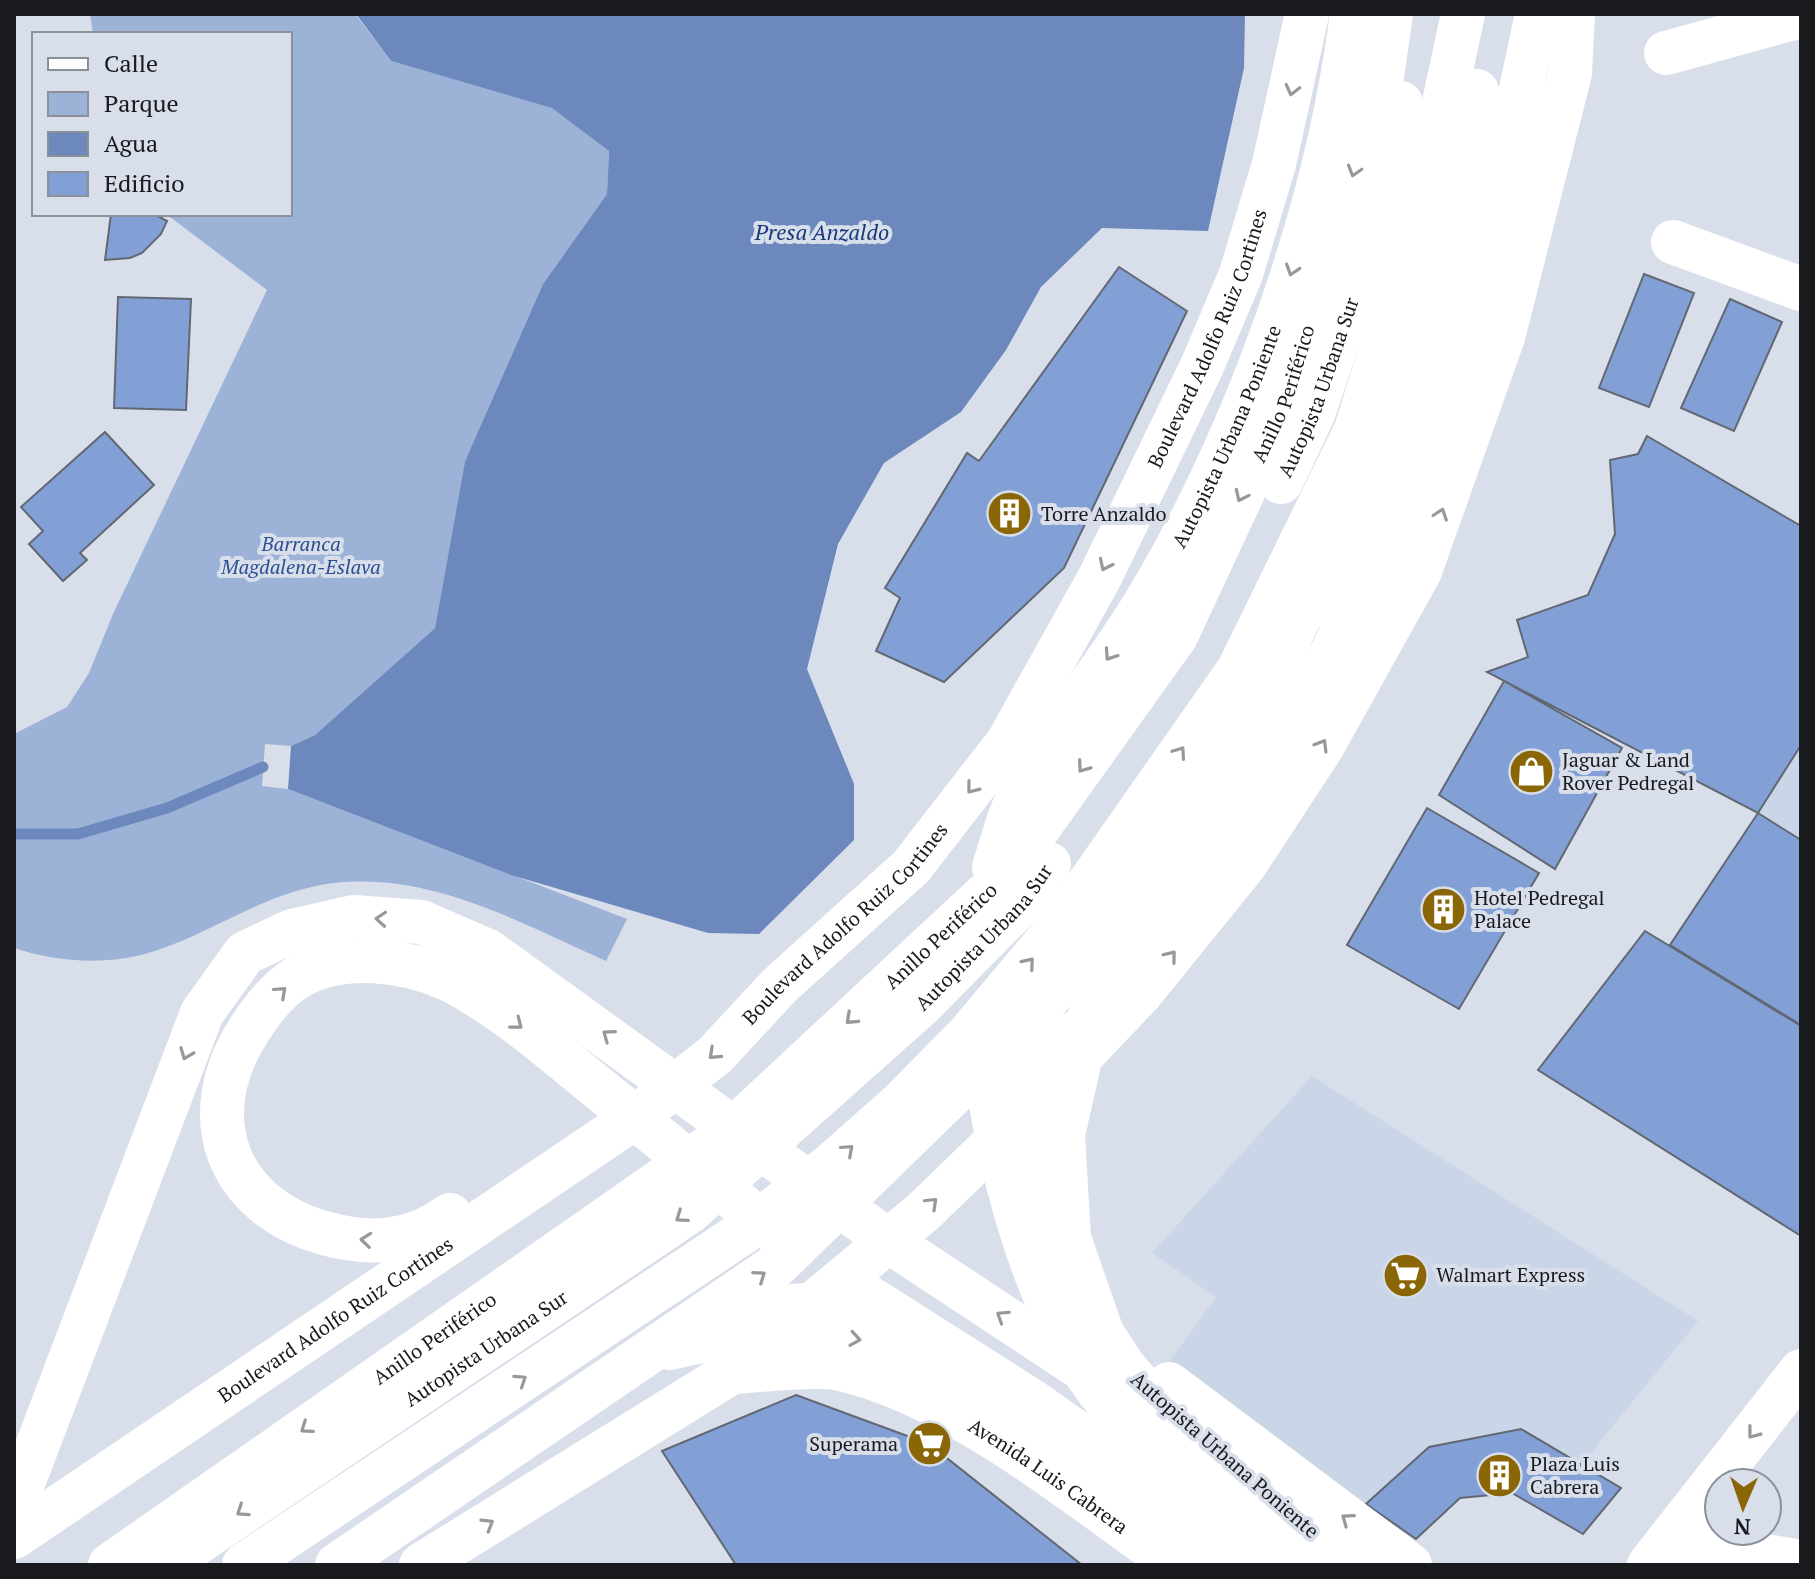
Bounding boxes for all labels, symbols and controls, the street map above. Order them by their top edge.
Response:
legend [32,32,292,216]
text: Calle [104,47,158,79]
one-way arrow [1284,83,1301,97]
text: Parque [104,87,179,119]
text: Agua [104,127,158,159]
one-way arrow [1347,164,1363,178]
text: Edificio [104,167,185,199]
street label: Boulevard Adolfo Ruiz Cortines [1141,206,1273,472]
water label: Presa Anzaldo [754,217,889,246]
one-way arrow [1286,262,1302,276]
street label: Autopista Urbana Sur [1271,293,1365,482]
street label: Autopista Urbana Poniente [1165,321,1287,552]
street label: Anillo Periférico [1245,322,1320,467]
one-way arrow [1235,487,1251,502]
building icon: Torre Anzaldo [986,490,1034,538]
place label: Torre Anzaldo [1041,500,1167,527]
one-way arrow [1431,508,1447,522]
park label: Barranca Magdalena-Eslava [220,530,381,580]
one-way arrow [1099,557,1115,572]
one-way arrow [1105,647,1120,661]
one-way arrow [1313,739,1328,754]
place label: Jaguar & Land Rover Pedregal [1562,746,1694,796]
one-way arrow [1170,747,1185,761]
shop icon: Jaguar & Land Rover Pedregal [1507,748,1555,796]
one-way arrow [1078,759,1092,773]
one-way arrow [968,779,982,794]
street label: Boulevard Adolfo Ruiz Cortines [736,817,953,1030]
street label: Autopista Urbana Sur [909,858,1058,1016]
street label: Anillo Periférico [878,876,1003,995]
place label: Hotel Pedregal Palace [1474,884,1605,934]
building icon: Hotel Pedregal Palace [1419,885,1467,933]
one-way arrow [374,911,387,928]
one-way arrow [1162,950,1176,965]
one-way arrow [1019,958,1034,972]
one-way arrow [271,988,286,1002]
one-way arrow [846,1010,860,1025]
one-way arrow [508,1014,523,1028]
one-way arrow [602,1030,617,1045]
one-way arrow [709,1045,723,1060]
one-way arrow [179,1046,196,1060]
one-way arrow [839,1145,854,1159]
one-way arrow [923,1197,937,1212]
one-way arrow [675,1207,689,1222]
street label: Boulevard Adolfo Ruiz Cortines [212,1230,458,1409]
one-way arrow [359,1232,372,1249]
supermarket icon: Walmart Express [1381,1251,1429,1299]
place label: Walmart Express [1436,1261,1585,1288]
one-way arrow [752,1271,766,1286]
street label: Autopista Urbana Sur [399,1283,573,1413]
street label: Anillo Periférico [367,1285,502,1391]
one-way arrow [996,1311,1011,1326]
one-way arrow [848,1330,862,1347]
street label: Autopista Urbana Poniente [1126,1365,1325,1544]
one-way arrow [513,1374,527,1389]
street label: Avenida Luis Cabrera [964,1412,1134,1540]
one-way arrow [301,1418,315,1433]
supermarket icon: Superama [905,1420,953,1468]
one-way arrow [1749,1424,1763,1439]
place label: Superama [809,1430,898,1457]
place label: Plaza Luis Cabrera [1530,1450,1620,1500]
building icon: Plaza Luis Cabrera [1475,1452,1523,1500]
north arrow [1703,1467,1783,1547]
one-way arrow [236,1501,250,1516]
text: N [1733,1513,1751,1542]
one-way arrow [1342,1514,1356,1528]
one-way arrow [479,1519,493,1534]

